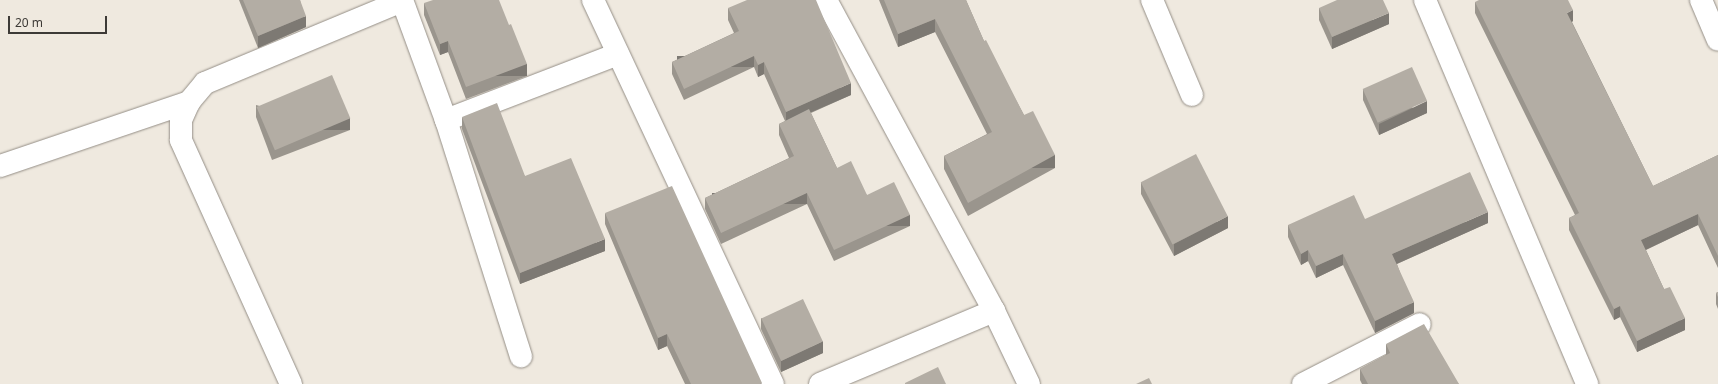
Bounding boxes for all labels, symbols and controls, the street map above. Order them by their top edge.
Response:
scale bar [10,8,109,34]
text: 20 m [15,14,43,31]

